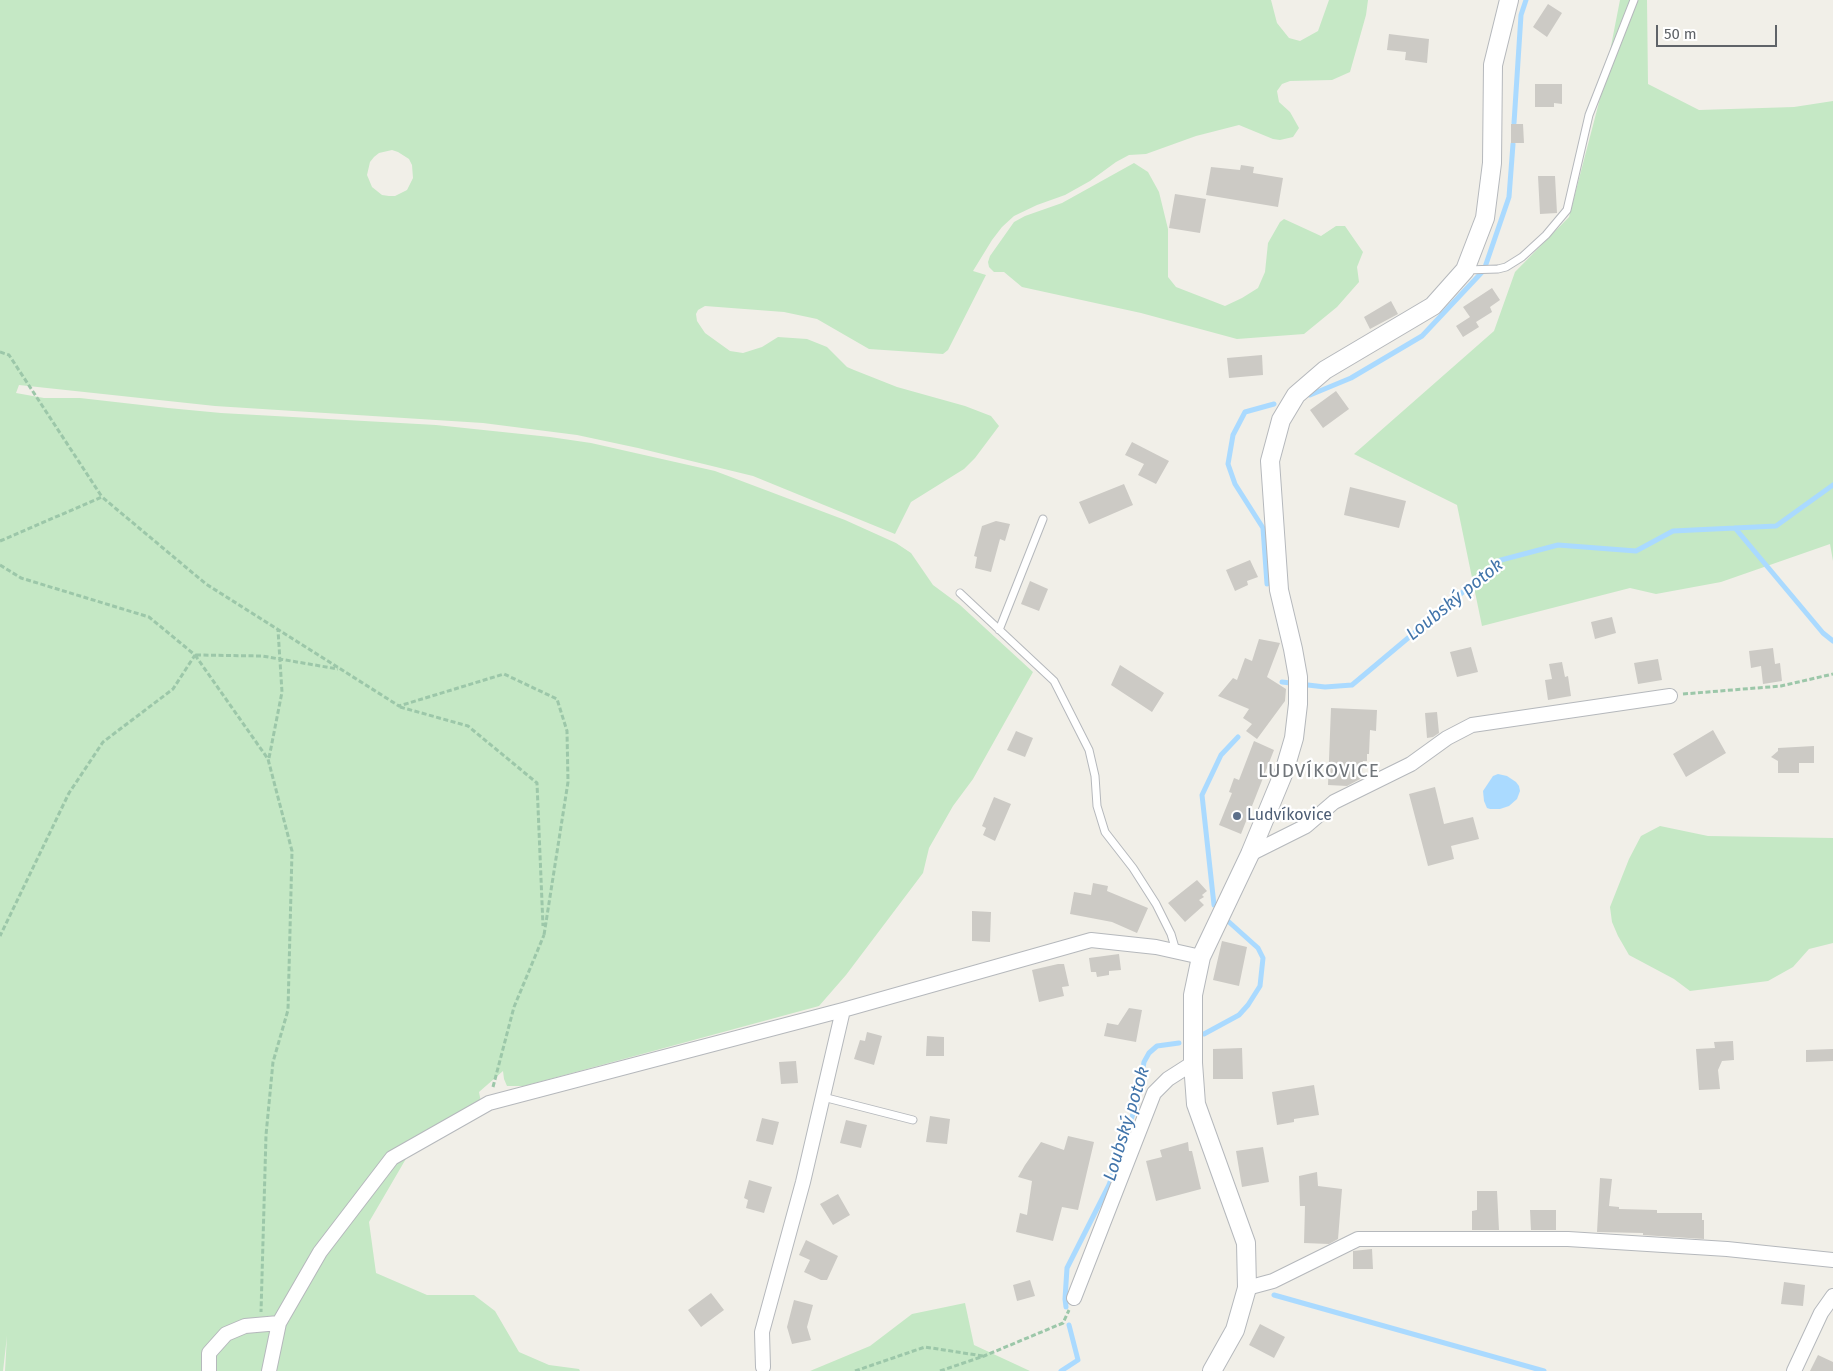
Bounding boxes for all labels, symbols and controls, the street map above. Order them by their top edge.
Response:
scale bar [1658,15,1779,47]
text: 50 m [1664,25,1697,43]
water label: Loubský potok [1402,554,1508,646]
district label: LUDVÍKOVICE [1257,761,1381,783]
place label: Ludvíkovice [1247,806,1332,826]
marker: Ludvíkovice [1231,810,1243,822]
water label: Loubský potok [1099,1064,1155,1184]

